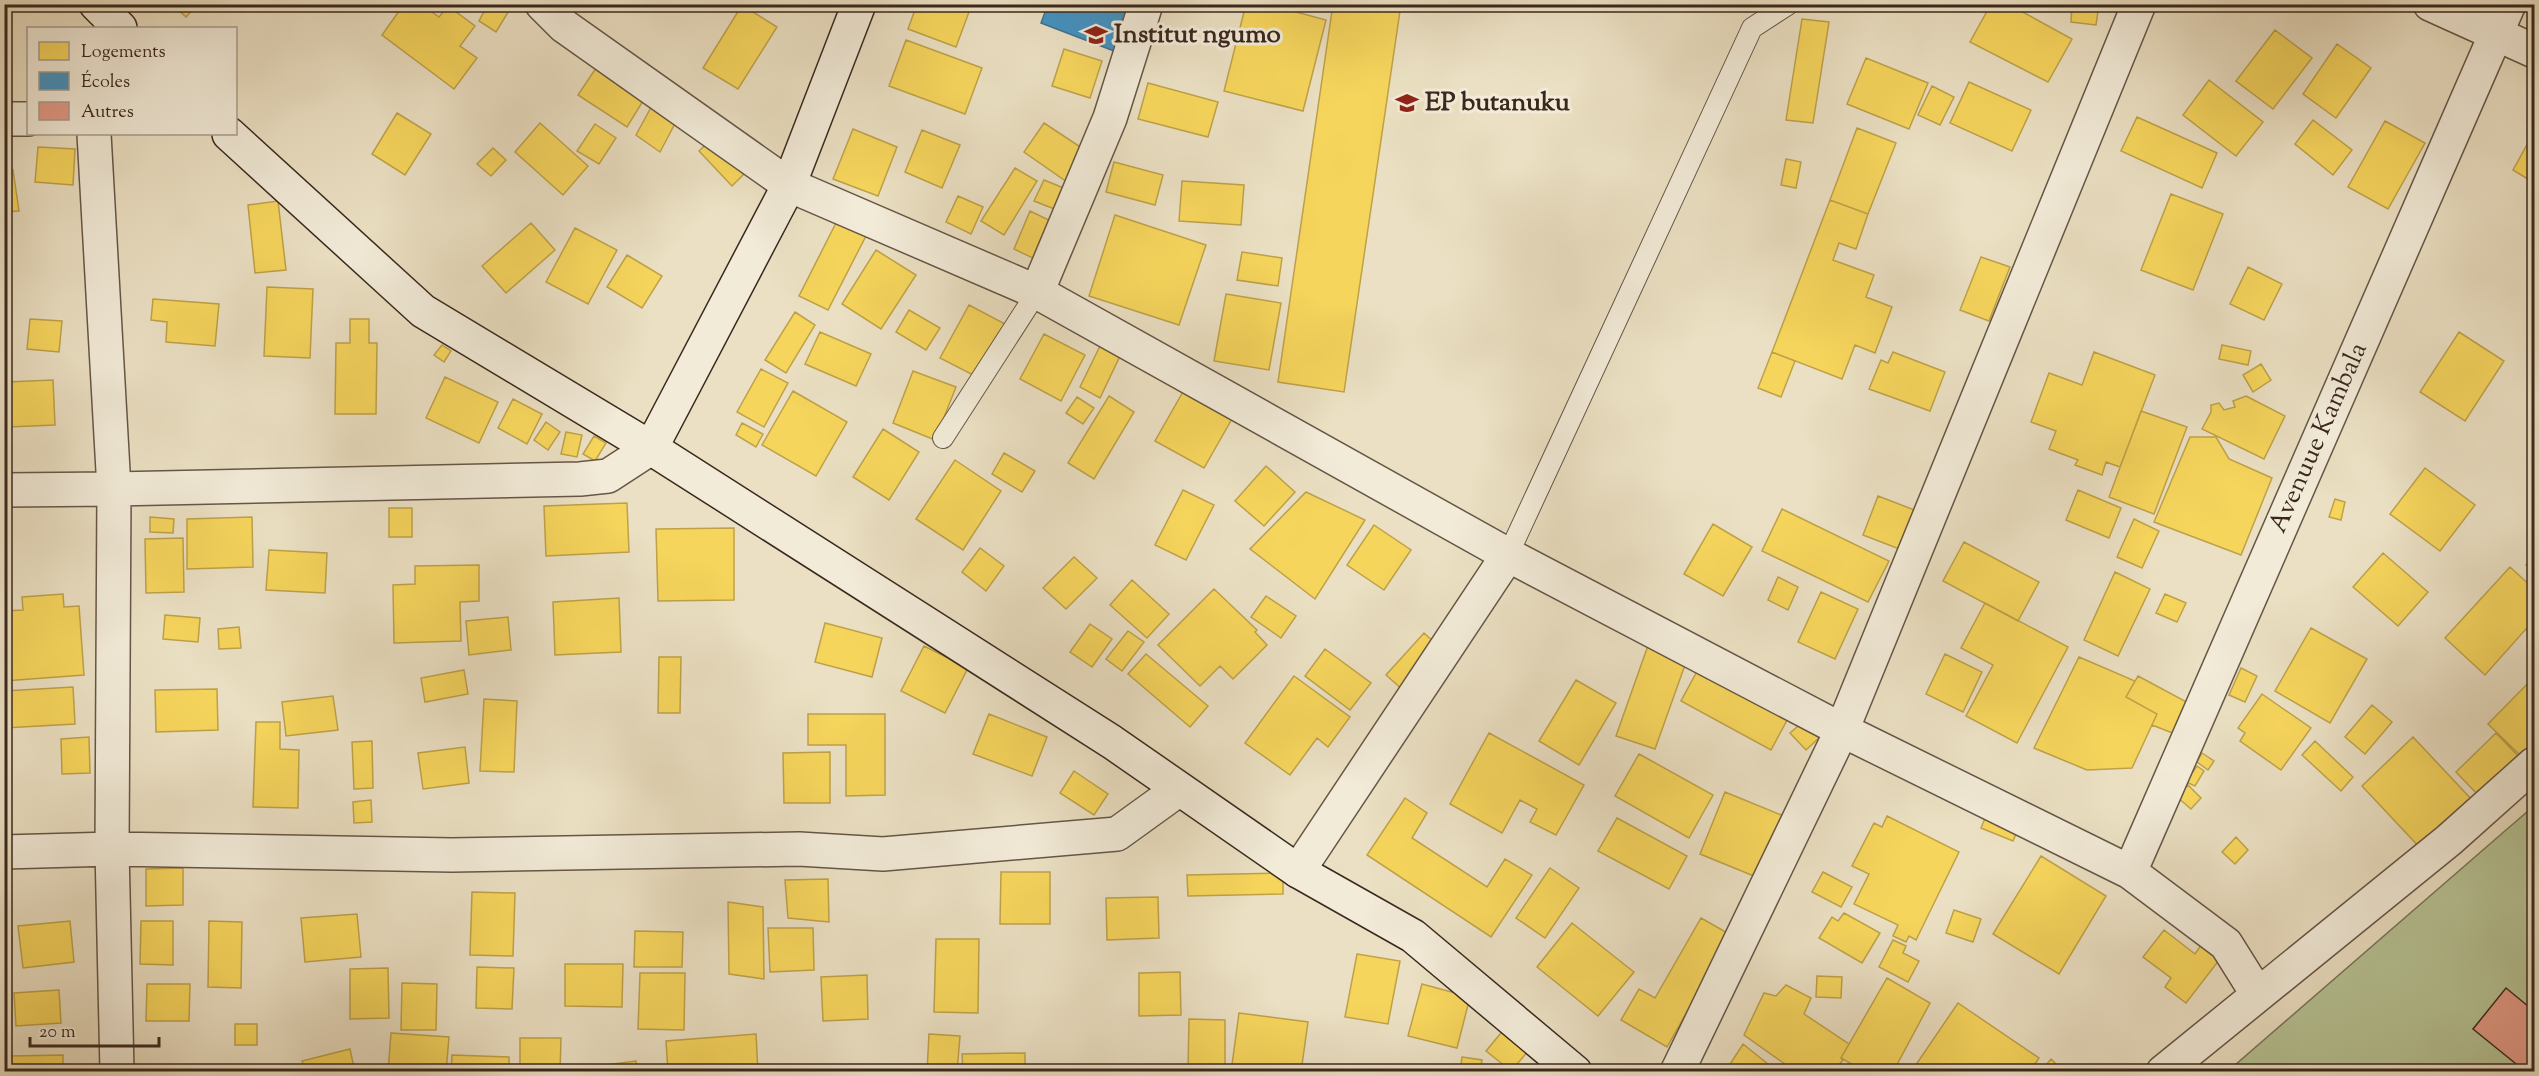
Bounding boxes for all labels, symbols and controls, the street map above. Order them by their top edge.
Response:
place label: Institut ngumo [1114,17,1281,54]
school or university icon: Institut ngumo [1083,22,1109,48]
legend [27,27,237,135]
text: Logements [81,40,166,66]
text: Écoles [81,70,130,96]
place label: EP butanuku [1425,85,1570,122]
school or university icon: EP butanuku [1394,90,1420,116]
text: Autres [81,100,134,126]
street label: Avenuue Kambala [2260,337,2378,539]
scale bar [30,1010,159,1048]
text: 20 m [39,1020,76,1046]

